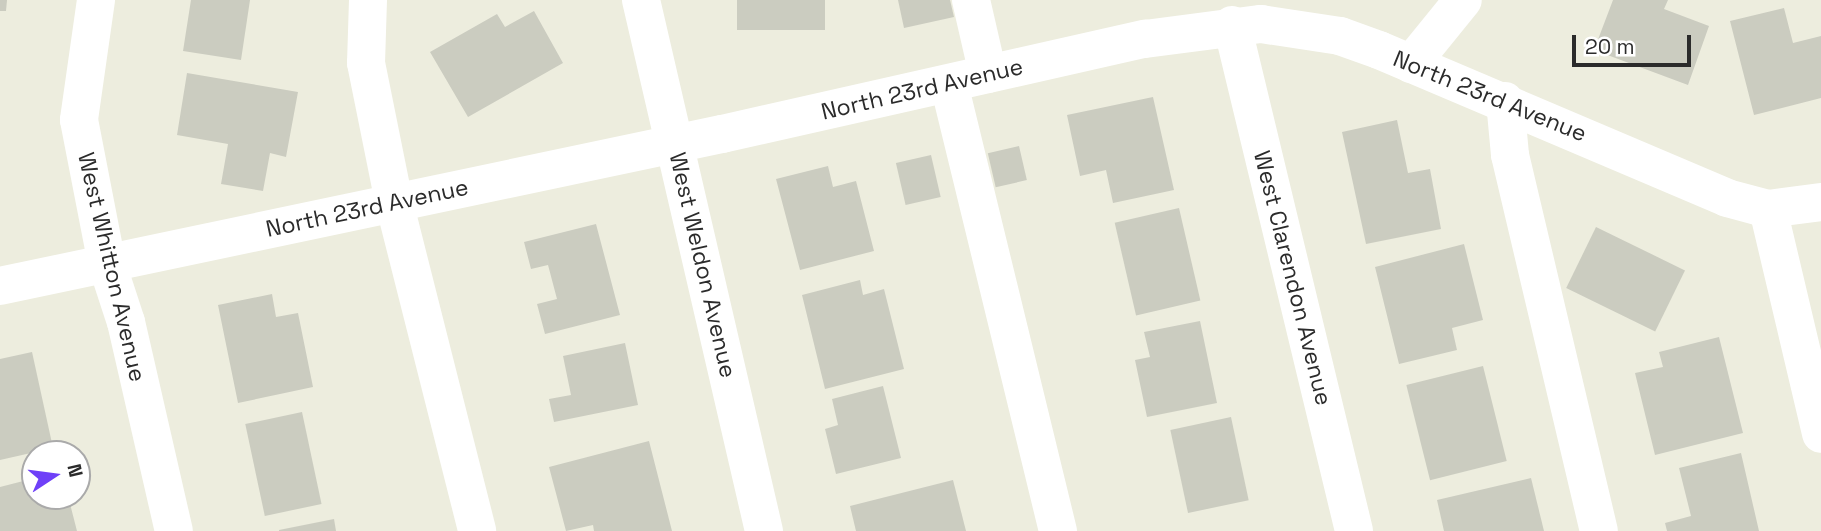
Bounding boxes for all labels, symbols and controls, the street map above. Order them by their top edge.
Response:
scale bar [1576,21,1695,65]
text: 20 m [1585,33,1635,60]
street label: North 23rd Avenue [1389,45,1591,147]
street label: North 23rd Avenue [818,52,1026,126]
street label: West Clarendon Avenue [1248,148,1338,408]
street label: West Whitton Avenue [72,149,152,385]
street label: West Weldon Avenue [664,149,742,381]
street label: North 23rd Avenue [263,173,471,243]
north arrow [21,440,91,510]
text: N [61,462,89,480]

